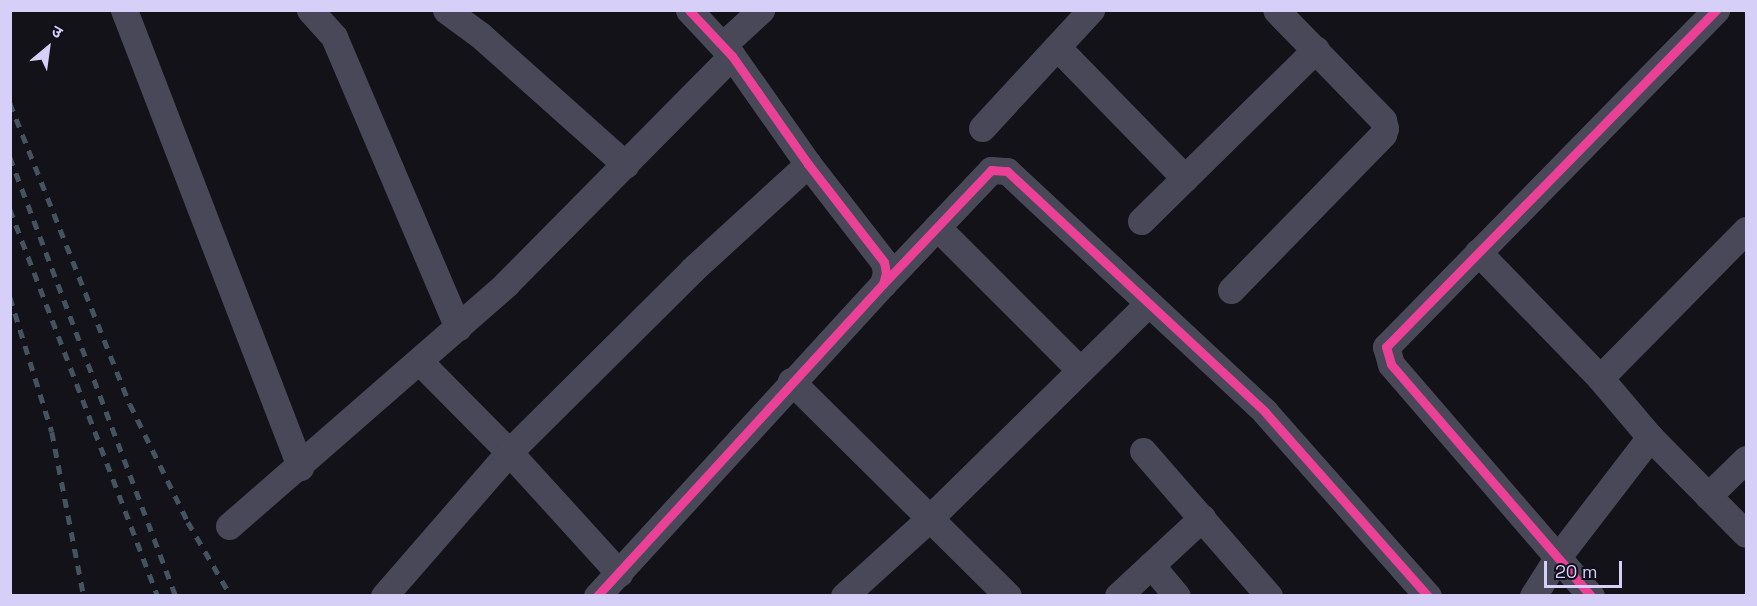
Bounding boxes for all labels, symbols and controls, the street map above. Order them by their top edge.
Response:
north arrow [18,18,78,78]
text: उ [48,20,66,43]
scale bar [1547,549,1625,587]
text: 20 m [1555,560,1598,583]

